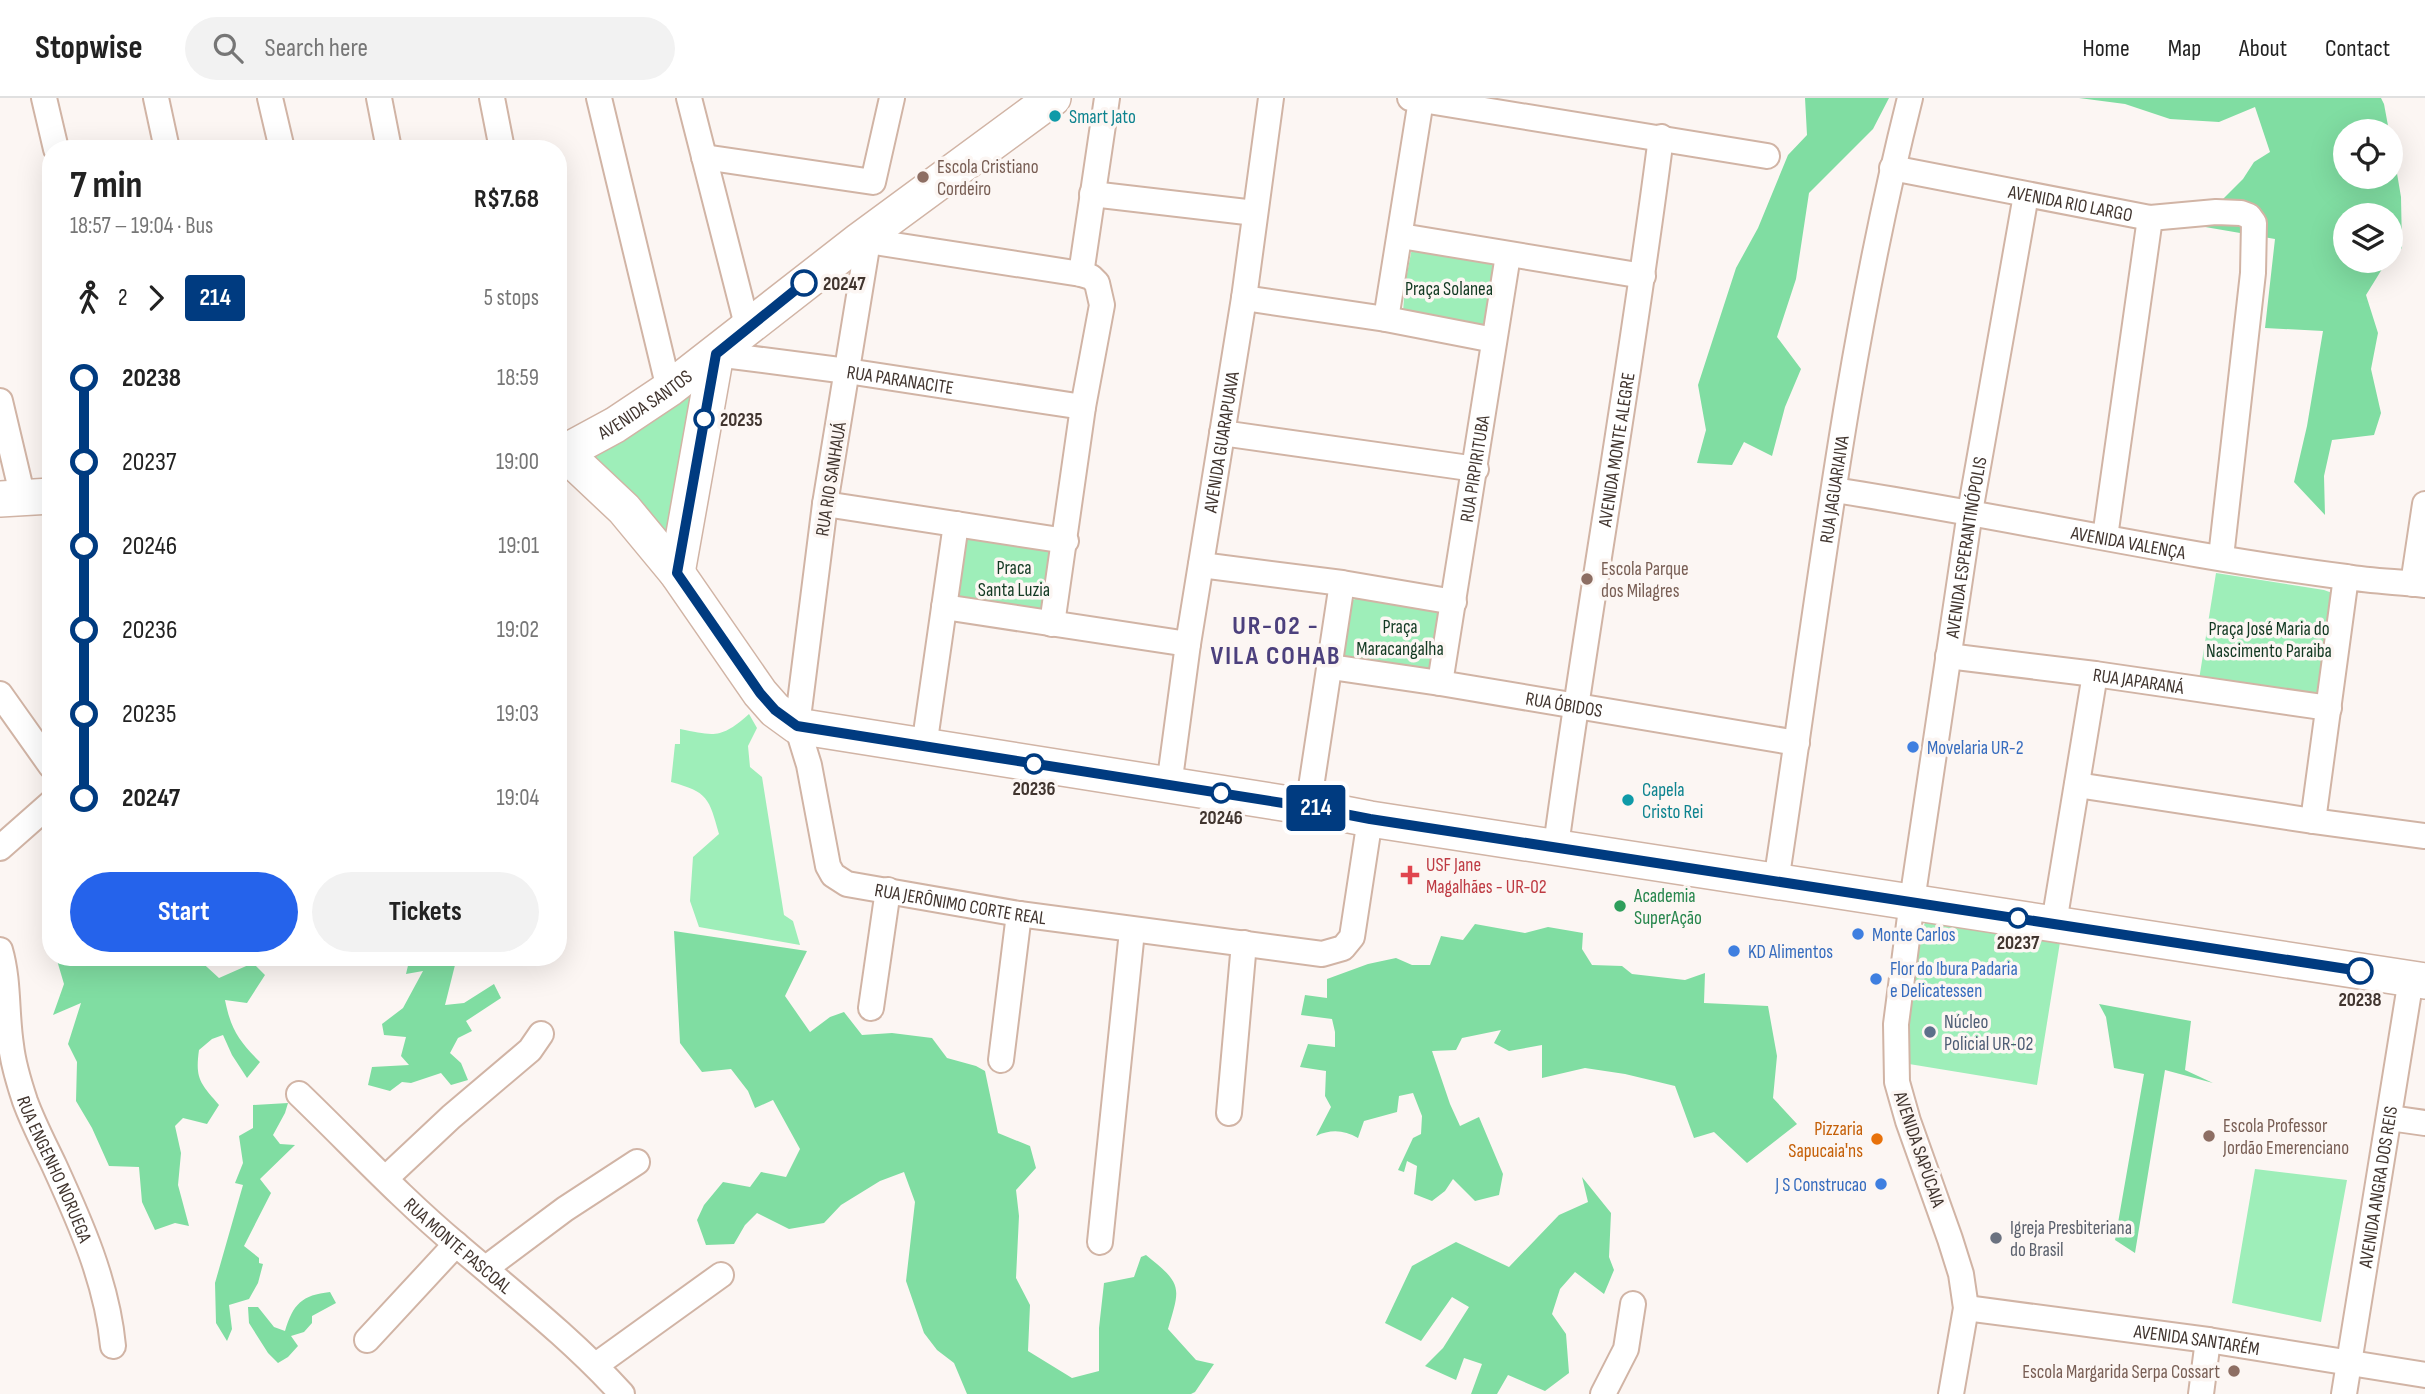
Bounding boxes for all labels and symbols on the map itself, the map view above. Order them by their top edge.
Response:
place label: Smart Jato [1069,106,1136,129]
marker: Smart Jato [1047,108,1063,124]
place label: Escola Cristiano Cordeiro [937,156,1039,201]
marker: Escola Cristiano Cordeiro [915,169,931,185]
street label: AVENIDA RIO LARGO [2005,181,2134,227]
marker: 20247 [791,270,817,296]
place label: 20247 [823,273,866,296]
park label: Praça Solanea [1405,278,1493,301]
street label: RUA PARANACITE [845,361,955,400]
street label: AVENIDA SANTOS [593,365,697,446]
street label: AVENIDA GUARAPUAVA [1199,369,1245,515]
street label: AVENIDA MONTE ALEGRE [1594,371,1641,529]
marker: 20235 [694,409,714,429]
place label: 20235 [720,409,763,432]
street label: RUA PIRPIRITUBA [1456,413,1495,524]
street label: RUA RIO SANHAUÁ [811,420,852,538]
street label: RUA JAGUARIAIVA [1815,433,1855,545]
street label: AVENIDA ESPERANTINÓPOLIS [1941,455,1993,641]
street label: AVENIDA VALENÇA [2068,522,2188,565]
park label: Praca Santa Luzia [978,557,1050,602]
place label: Escola Parque dos Milagres [1601,558,1689,603]
marker: Escola Parque dos Milagres [1579,571,1595,587]
district label: UR-02 - VILA COHAB [1211,611,1341,672]
park label: Praça Maracangalha [1356,616,1444,661]
park label: Praça José Maria do Nascimento Paraiba [2206,618,2332,663]
street label: RUA JAPARANÁ [2091,664,2186,700]
street label: RUA ÓBIDOS [1524,688,1604,723]
place label: Movelaria UR-2 [1927,737,2024,760]
marker: Movelaria UR-2 [1905,739,1921,755]
marker: 20236 [1024,754,1044,774]
place label: 20236 [1012,778,1056,801]
place label: Capela Cristo Rei [1642,779,1703,824]
marker: 20246 [1211,783,1231,803]
line badge: 214 [1276,785,1356,831]
marker: Capela Cristo Rei [1620,792,1636,808]
place label: 20246 [1199,807,1243,830]
place label: USF Jane Magalhães - UR-02 [1426,854,1547,899]
marker: USF Jane Magalhães - UR-02 [1400,865,1420,885]
street label: RUA JERÔNIMO CORTE REAL [873,879,1047,930]
place label: Academia SuperAção [1633,885,1702,930]
marker: Academia SuperAção [1612,898,1628,914]
marker: 20237 [2008,908,2028,928]
place label: Monte Carlos [1872,924,1956,947]
marker: Monte Carlos [1850,926,1866,942]
place label: 20237 [1997,932,2040,955]
place label: KD Alimentos [1748,941,1833,964]
marker: KD Alimentos [1726,943,1742,959]
place label: Flor do Ibura Padaria e Delicatessen [1890,958,2018,1003]
marker: 20238 [2347,958,2373,984]
marker: Flor do Ibura Padaria e Delicatessen [1868,971,1884,987]
place label: 20238 [2338,989,2382,1012]
place label: Núcleo Policial UR-02 [1944,1011,2033,1056]
marker: Núcleo Policial UR-02 [1922,1024,1938,1040]
street label: AVENIDA SAPÚCAIA [1888,1088,1949,1211]
street label: RUA ENGENHO NORUEGA [11,1093,96,1247]
street label: AVENIDA ANGRA DOS REIS [2354,1104,2403,1270]
place label: Escola Professor Jordão Emerenciano [2222,1115,2349,1160]
place label: Pizzaria Sapucaia'ns [1788,1118,1863,1163]
marker: Escola Professor Jordão Emerenciano [2201,1128,2217,1144]
marker: Pizzaria Sapucaia'ns [1869,1131,1885,1147]
place label: J S Construcao [1774,1174,1867,1197]
marker: J S Construcao [1873,1176,1889,1192]
street label: RUA MONTE PASCOAL [399,1193,516,1299]
place label: Igreja Presbiteriana do Brasil [2010,1217,2132,1262]
marker: Igreja Presbiteriana do Brasil [1988,1230,2004,1246]
street label: AVENIDA SANTARÉM [2131,1320,2261,1361]
place label: Escola Margarida Serpa Cossart [2022,1361,2220,1384]
marker: Escola Margarida Serpa Cossart [2226,1363,2242,1379]

